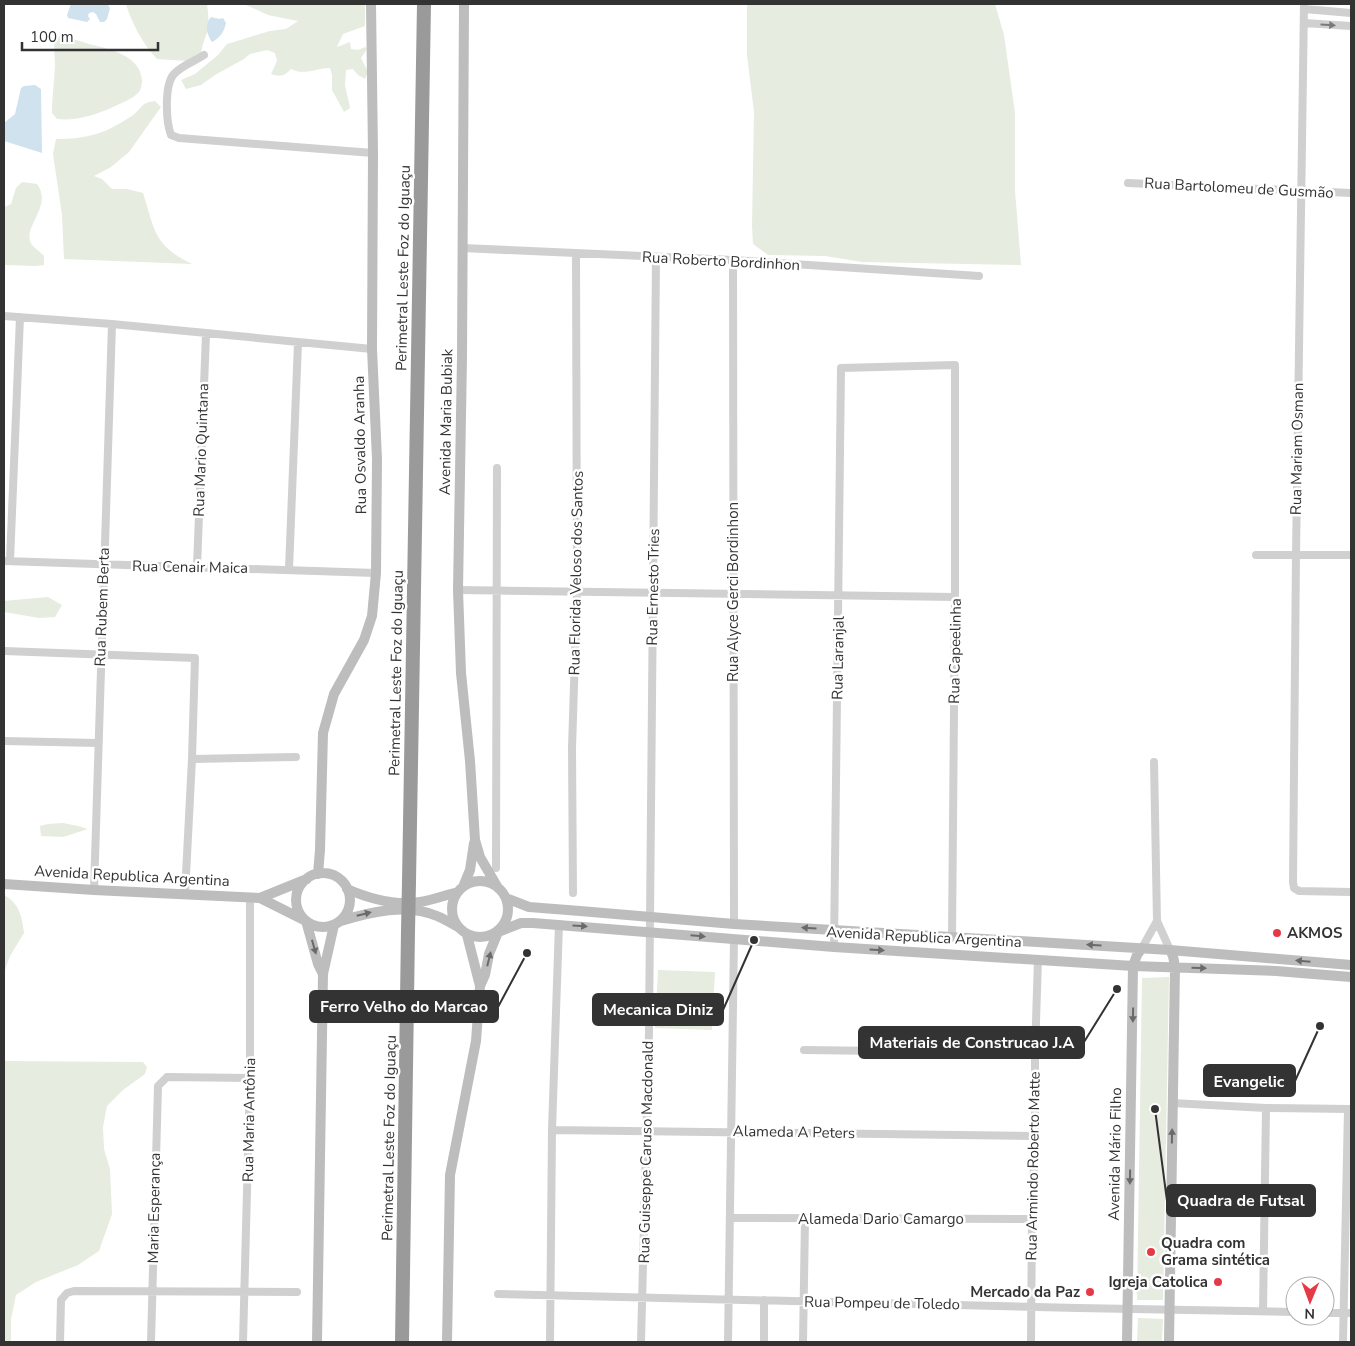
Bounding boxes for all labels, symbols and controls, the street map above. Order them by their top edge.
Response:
scale bar [22,20,159,52]
one-way arrow [1320,21,1336,29]
text: 100 m [30,27,74,47]
street label: Perimetral Leste Foz do Iguaçu [391,165,415,371]
street label: Rua Bartolomeu de Gusmão [1144,173,1334,203]
street label: Rua Roberto Bordinhon [641,247,801,275]
street label: Avenida Maria Bubiak [435,348,457,495]
street label: Rua Osvaldo Aranha [349,375,371,515]
street label: Rua Mario Quintana [189,383,213,517]
street label: Rua Mariam Osman [1286,383,1308,515]
street label: Rua Florida Veloso dos Santos [564,470,588,676]
street label: Rua Alyce Gerci Bordinhon [723,502,743,682]
street label: Rua Ernesto Tries [642,528,664,646]
street label: Rua Rubem Berta [90,547,114,667]
street label: Rua Cenair Maica [132,556,248,578]
street label: Perimetral Leste Foz do Iguaçu [384,570,408,776]
street label: Rua Capeelinha [944,598,966,704]
street label: Rua Laranjal [827,615,849,700]
street label: Avenida Republica Argentina [34,861,230,891]
one-way arrow [357,910,372,918]
one-way arrow [572,922,588,930]
street label: Avenida Republica Argentina [826,922,1022,952]
place label: AKMOS [1287,923,1342,943]
one-way arrow [801,924,817,932]
marker: AKMOS [1271,927,1283,939]
one-way arrow [690,932,706,940]
one-way arrow [310,940,318,955]
one-way arrow [1085,941,1101,949]
one-way arrow [869,946,885,954]
one-way arrow [485,951,493,966]
one-way arrow [1294,957,1310,965]
one-way arrow [1192,964,1208,972]
callout: Ferro Velho do Marcao [310,991,498,1022]
callout: Mecanica Diniz [593,994,723,1025]
text: Ferro Velho do Marcao [320,996,488,1018]
text: Mecanica Diniz [603,999,713,1021]
one-way arrow [1128,1007,1136,1023]
callout: Materiais de Construcao J.A [859,1027,1084,1058]
text: Materiais de Construcao J.A [870,1032,1075,1054]
street label: Perimetral Leste Foz do Iguaçu [377,1035,401,1241]
street label: Rua Guiseppe Caruso Macdonald [634,1040,658,1264]
street label: Rua Maria Antônia [238,1058,260,1182]
callout: Evangelic [1204,1065,1295,1096]
street label: Rua Armindo Roberto Matte [1021,1071,1045,1261]
text: Evangelic [1214,1071,1285,1093]
street label: Avenida Mário Filho [1104,1087,1126,1221]
street label: Alameda A Peters [733,1121,855,1143]
one-way arrow [1168,1128,1176,1144]
street label: Maria Esperança [143,1153,165,1263]
one-way arrow [1126,1169,1134,1185]
callout: Quadra de Futsal [1167,1185,1315,1216]
text: Quadra de Futsal [1177,1190,1305,1212]
street label: Alameda Dario Camargo [798,1209,964,1229]
place label: Quadra com Grama sintética [1161,1233,1270,1270]
marker: Quadra com Grama sintética [1145,1246,1157,1258]
place label: Igreja Catolica [1108,1272,1208,1292]
marker: Igreja Catolica [1212,1276,1224,1288]
north arrow [1285,1276,1335,1326]
place label: Mercado da Paz [970,1282,1080,1302]
marker: Mercado da Paz [1084,1286,1096,1298]
street label: Rua Pompeu de Toledo [804,1292,960,1314]
text: N [1304,1304,1315,1323]

